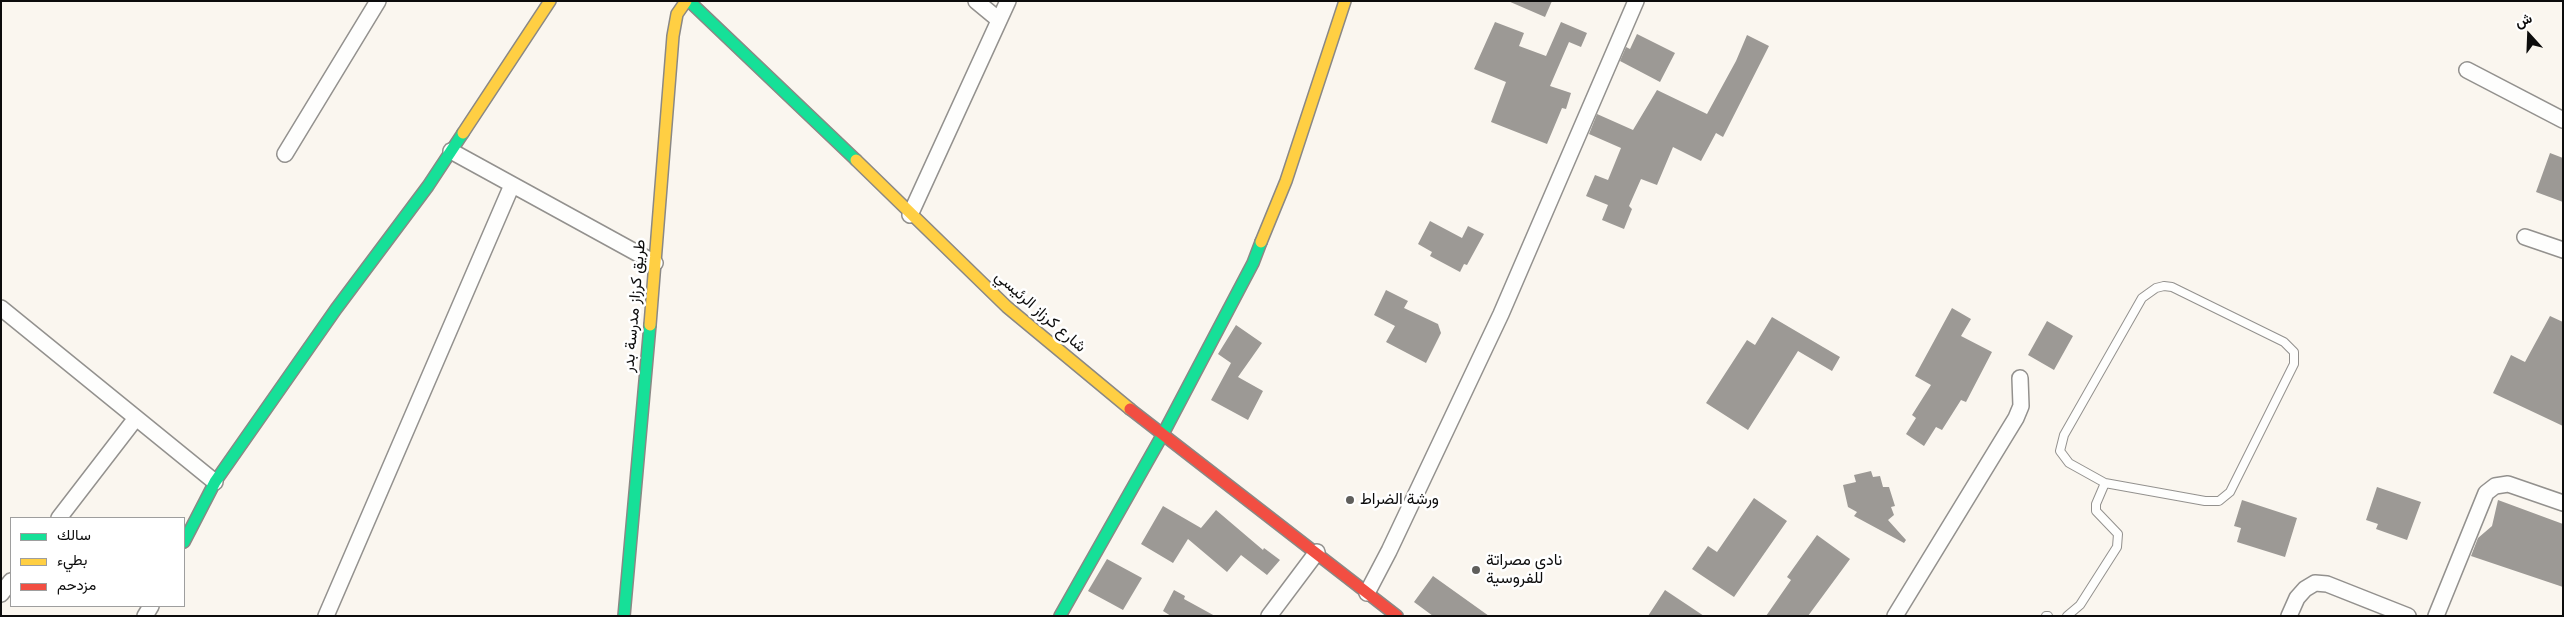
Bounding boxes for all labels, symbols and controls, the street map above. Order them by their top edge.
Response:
north arrow [2504,10,2554,60]
text: ش [2513,11,2534,30]
street label: طريق كرزاز مدرسة بدر [620,239,650,373]
street label: شارع كرزاز الرئيسي [990,267,1090,357]
place label: ورشة الضراط [1360,490,1439,510]
marker: ورشة الضراط [1344,494,1356,506]
legend [10,517,185,607]
text: سالك [57,527,91,543]
place label: نادي مصراتة للفروسية [1486,551,1562,589]
text: بطيء [57,552,87,568]
marker: نادي مصراتة للفروسية [1470,564,1482,576]
text: مزدحم [57,577,96,593]

